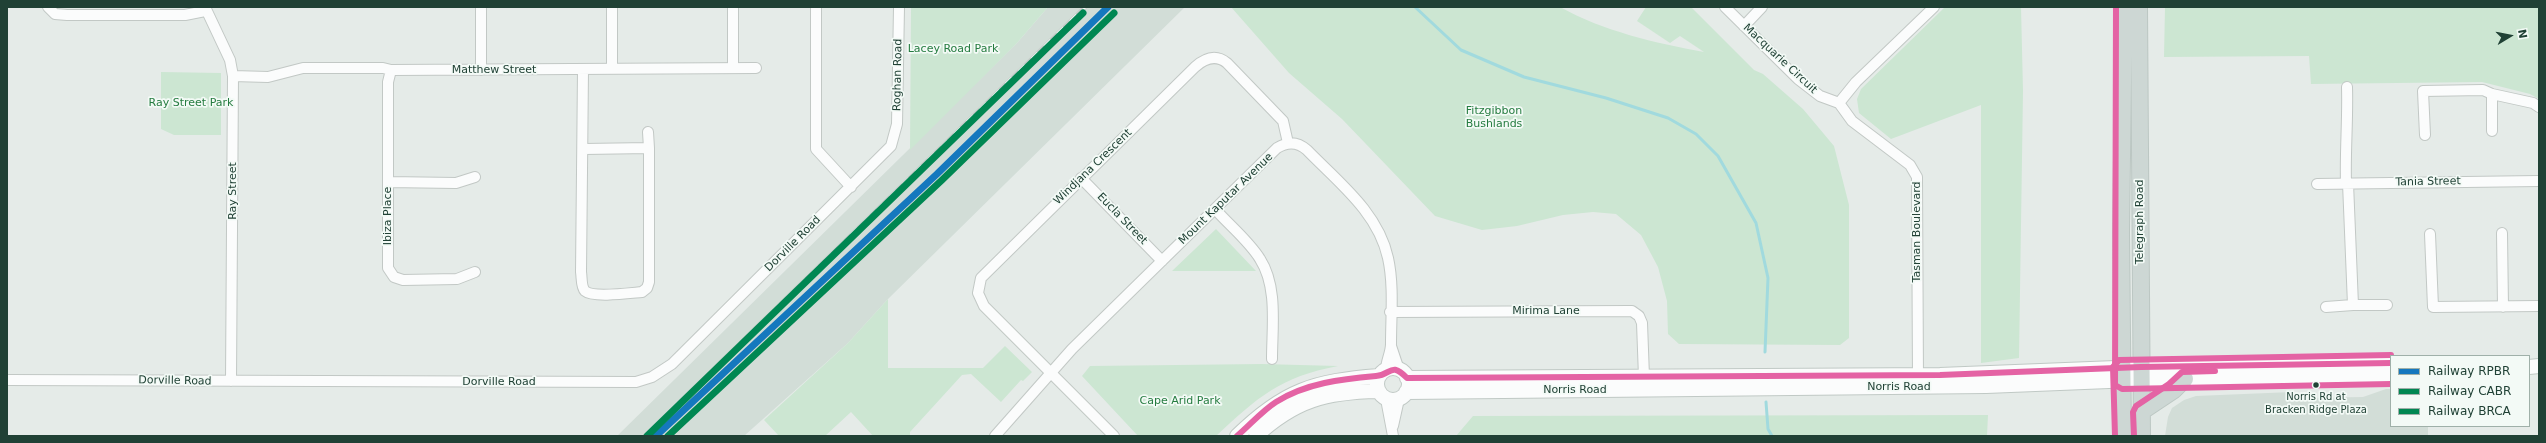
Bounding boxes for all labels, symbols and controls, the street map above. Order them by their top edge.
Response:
north arrow [2490,16,2530,56]
street label: Macquarie Circuit [1740,21,1820,97]
text: N [2515,28,2530,39]
street label: Roghan Road [891,39,905,111]
park label: Lacey Road Park [908,42,998,56]
street label: Matthew Street [452,63,536,77]
park label: Ray Street Park [149,96,233,110]
park label: Fitzgibbon Bushlands [1466,104,1522,130]
street label: Windjana Crescent [1051,126,1135,208]
street label: Mount Kaputar Avenue [1176,151,1276,247]
street label: Ray Street [226,162,240,220]
street label: Tania Street [2395,175,2461,189]
street label: Telegraph Road [2133,180,2147,264]
street label: Tasman Boulevard [1910,182,1924,282]
street label: Ibiza Place [381,187,395,245]
street label: Eucla Street [1094,190,1150,248]
street label: Dorville Road [762,213,824,275]
street label: Mirima Lane [1512,304,1580,318]
legend [2390,355,2530,427]
text: Railway RPBR [2428,364,2510,378]
street label: Dorville Road [138,374,212,388]
street label: Dorville Road [462,375,536,389]
street label: Norris Road [1867,380,1931,394]
marker: Norris Rd at Bracken Ridge Plaza [2311,380,2321,390]
street label: Norris Road [1543,383,1607,397]
text: Railway CABR [2428,384,2511,398]
place label: Norris Rd at Bracken Ridge Plaza [2265,391,2367,414]
park label: Cape Arid Park [1139,394,1221,408]
text: Railway BRCA [2428,404,2511,418]

